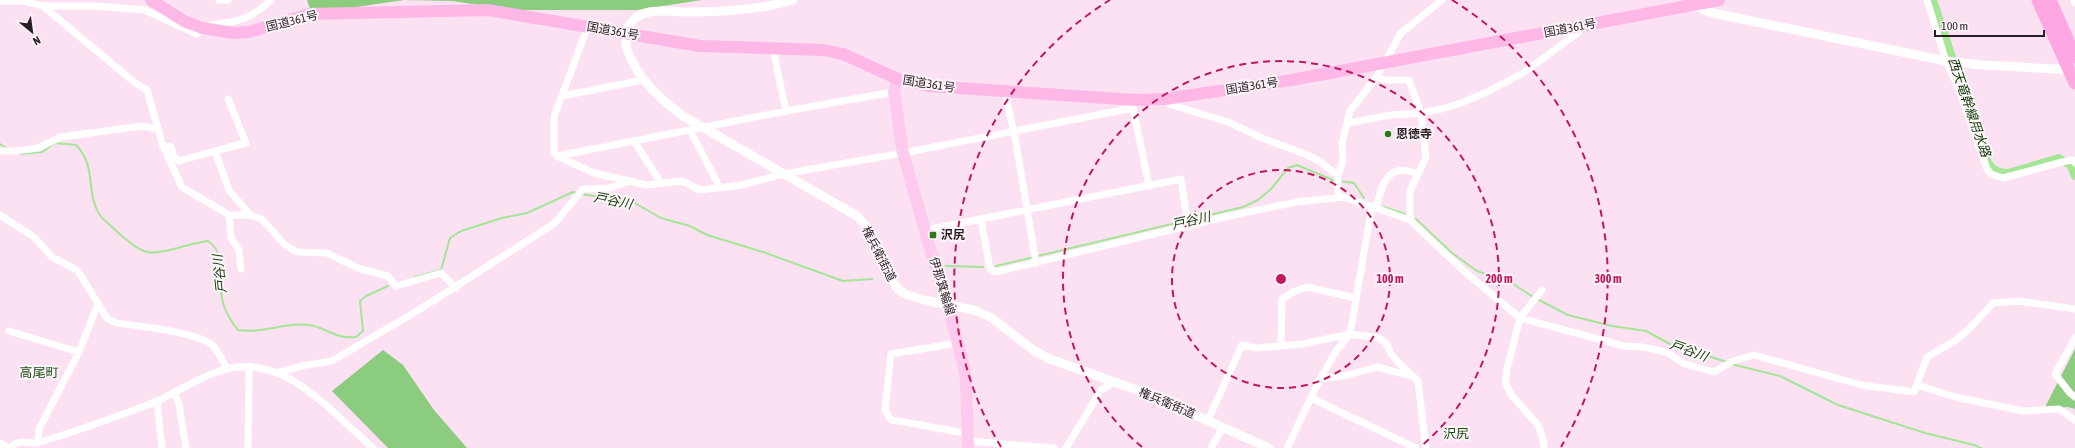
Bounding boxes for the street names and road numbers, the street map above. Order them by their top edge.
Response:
street label: 国道361号 [265,8,319,34]
street label: 国道361号 [1543,16,1597,40]
street label: 国道361号 [586,20,640,42]
street label: 国道361号 [902,73,956,95]
street label: 国道361号 [1225,75,1279,97]
street label: 権兵衛街道 [859,224,899,284]
street label: 伊那箕輪線 [927,255,957,317]
street label: 権兵衛街道 [1137,385,1197,421]

